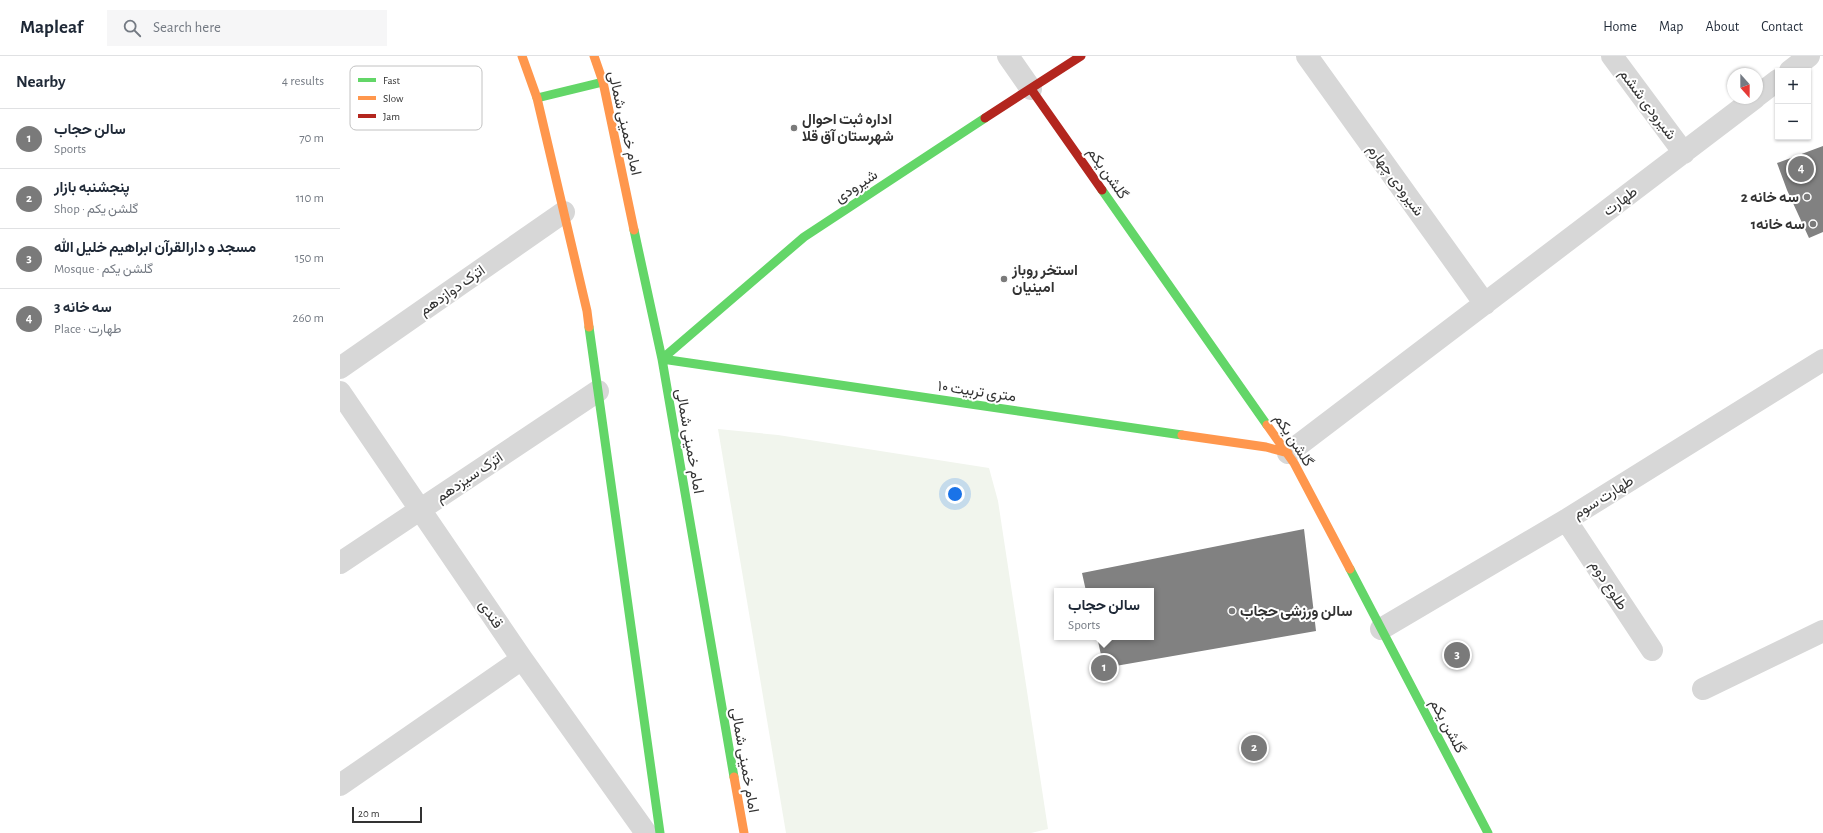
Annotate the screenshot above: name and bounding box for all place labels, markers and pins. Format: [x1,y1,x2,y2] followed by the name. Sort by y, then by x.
[802,112,894,145] place label: اداره ثبت احوال شهرستان آق قلا
[789,123,799,133] marker: اداره ثبت احوال شهرستان آق قلا
[1788,154,1814,184] pin: 4
[1741,190,1799,205] place label: سه خانه 2
[1802,192,1812,202] marker: سه خانه 2
[1751,217,1805,232] place label: سه خانه1
[1808,219,1818,229] marker: سه خانه1
[1011,263,1078,296] place label: استخر روباز امینیان
[999,274,1009,284] marker: استخر روباز امینیان
[1240,604,1352,620] place label: سالن ورزشی حجاب
[1227,606,1237,616] marker: سالن ورزشی حجاب
[1444,640,1470,670] pin: 3
[1091,653,1117,683] pin: 1
[1241,733,1267,763] pin: 2

